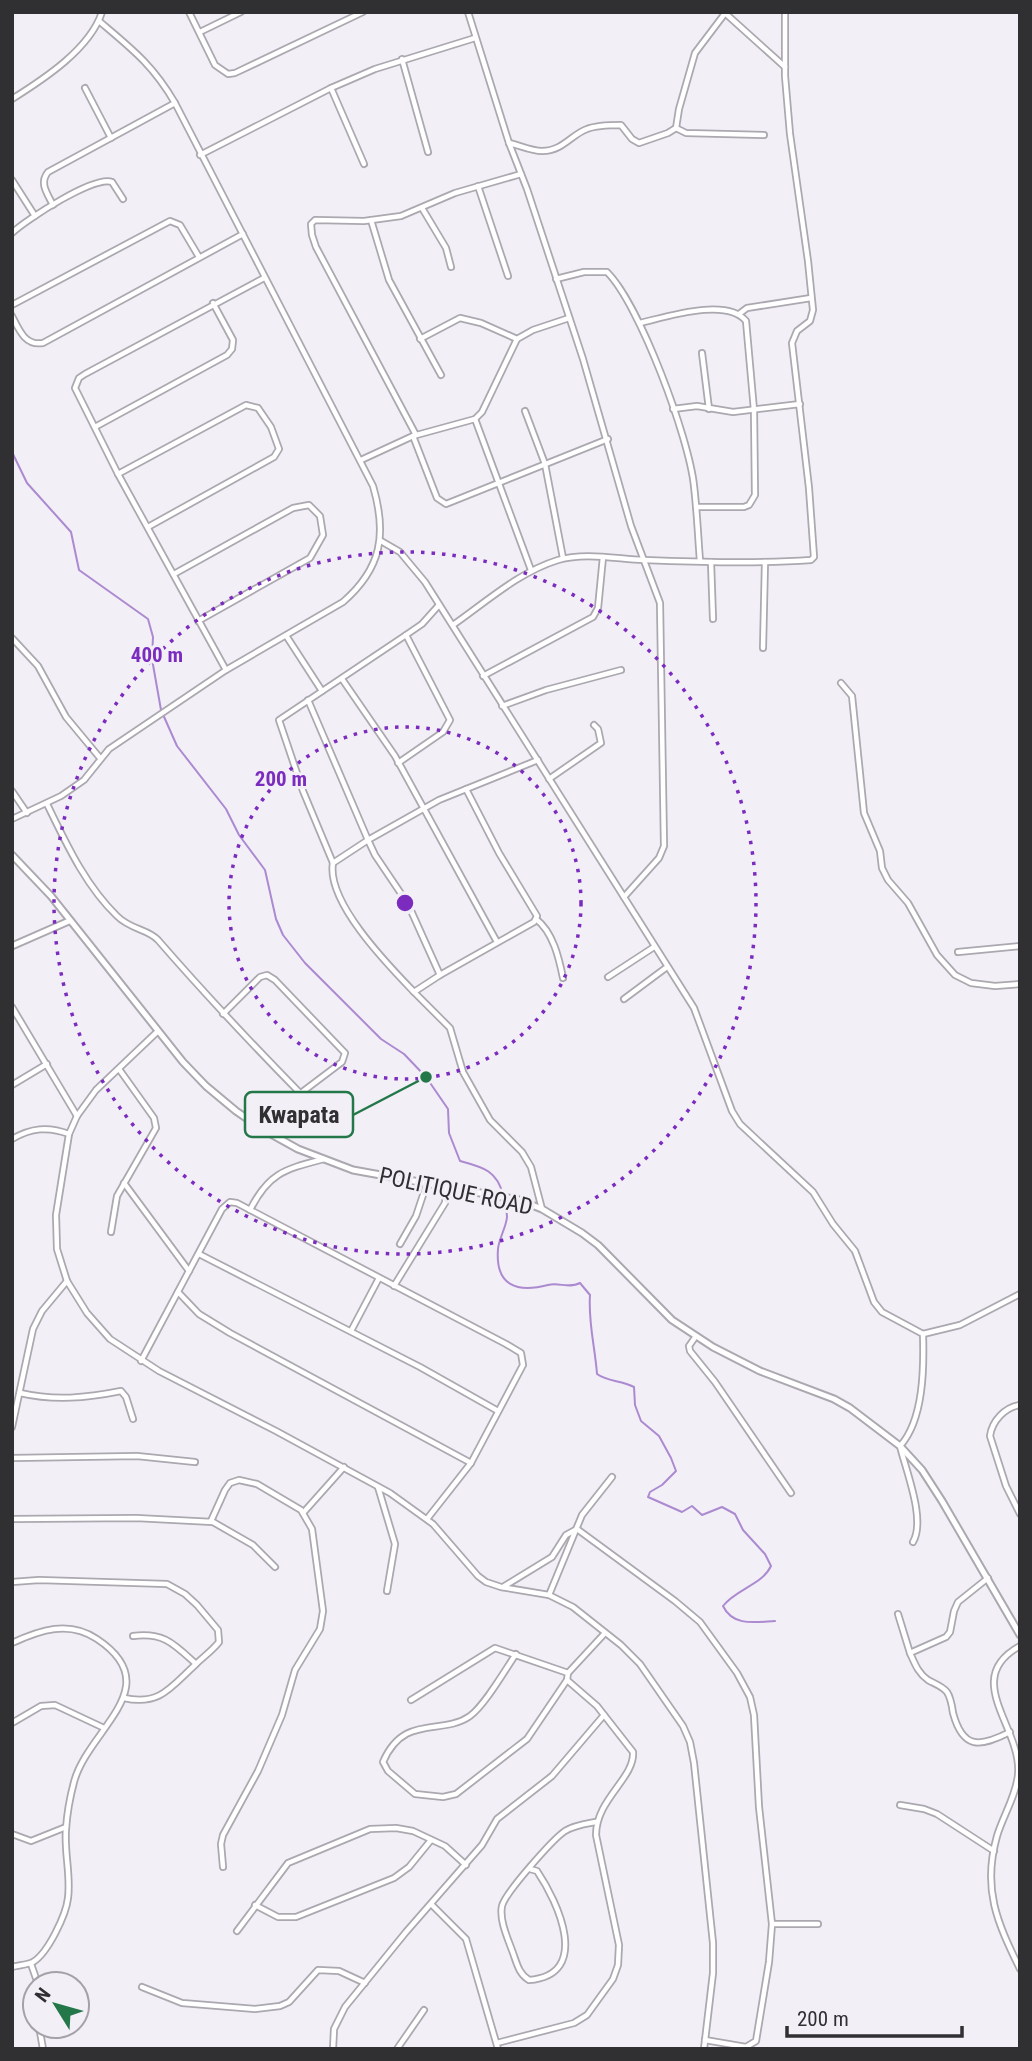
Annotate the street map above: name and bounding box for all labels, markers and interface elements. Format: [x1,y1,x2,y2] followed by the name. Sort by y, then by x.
[131,643,183,667] text: 400 m
[255,767,307,791] text: 200 m
[393,891,417,915] centre of rings
[245,1092,353,1137] callout: Kwapata
[259,1101,339,1129] text: Kwapata
[377,1162,535,1221] street label: POLITIQUE ROAD
[21,1970,91,2040] north arrow
[30,1984,56,2007] text: N
[787,1994,962,2038] scale bar
[797,2007,849,2031] text: 200 m

